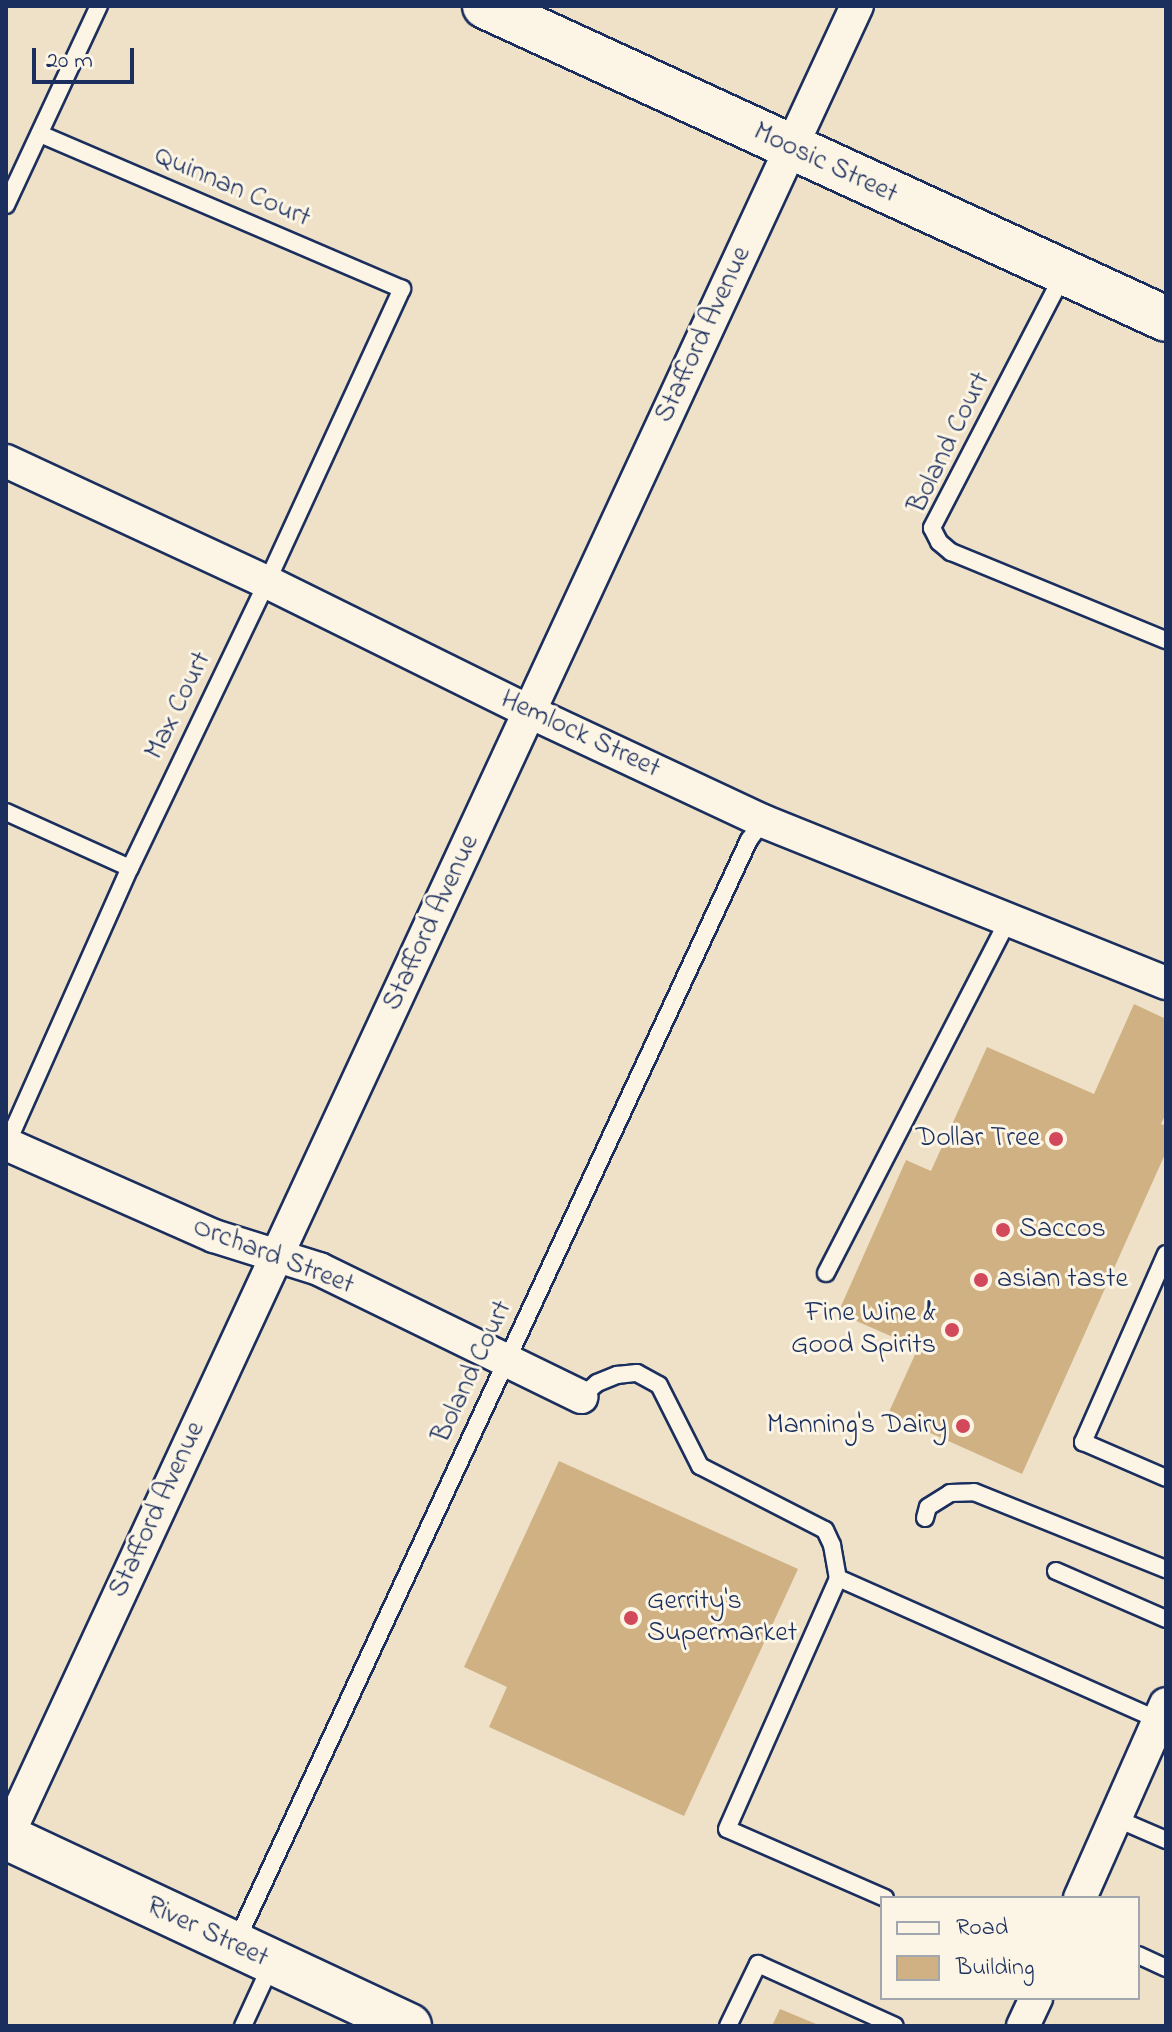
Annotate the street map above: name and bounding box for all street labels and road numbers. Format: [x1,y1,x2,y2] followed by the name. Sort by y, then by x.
[747,116,903,212] street label: Moosic Street
[149,140,315,236] street label: Quinnan Court
[648,242,760,428] street label: Stafford Avenue
[901,367,999,519] street label: Boland Court
[139,647,219,765] street label: Max Court
[495,683,665,787] street label: Hemlock Street
[376,830,488,1016] street label: Stafford Avenue
[188,1211,358,1303] street label: Orchard Street
[425,1296,521,1448] street label: Boland Court
[102,1417,214,1603] street label: Stafford Avenue
[141,1890,273,1976] street label: River Street

